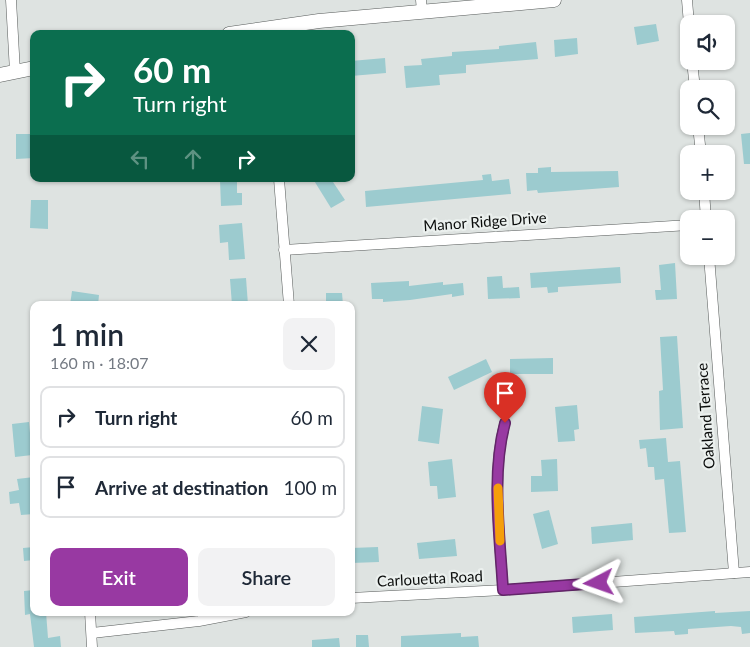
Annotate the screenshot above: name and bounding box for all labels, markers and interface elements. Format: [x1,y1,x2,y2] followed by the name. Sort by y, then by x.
[680,15,735,265] map controls
[680,15,735,70] button: sound
[133,48,211,90] text: 60 m
[50,50,115,115] icon: right
[680,80,735,135] button: search
[133,90,227,117] text: Turn right
[126,145,154,173] icon: left
[179,145,207,173] icon: ahead
[232,145,260,173] icon: right
[680,145,735,200] button: +
[423,208,547,234] street label: Manor Ridge Drive
[680,210,735,265] button: −
[50,316,124,352] text: 1 min
[283,318,335,370] button: close
[50,353,149,372] text: 160 m · 18:07
[692,362,718,470] street label: Oakland Terrace
[484,372,526,423] pin
[491,379,519,407] icon: arrive
[52,403,80,431] icon: right
[95,406,177,429] text: Turn right
[290,406,333,429] text: 60 m
[52,473,80,501] icon: arrive
[95,476,268,499] text: Arrive at destination
[283,476,337,499] text: 100 m
[50,548,188,606] button: Exit
[198,548,335,606] button: Share
[572,556,624,608] position arrow
[377,566,483,590] street label: Carlouetta Road

